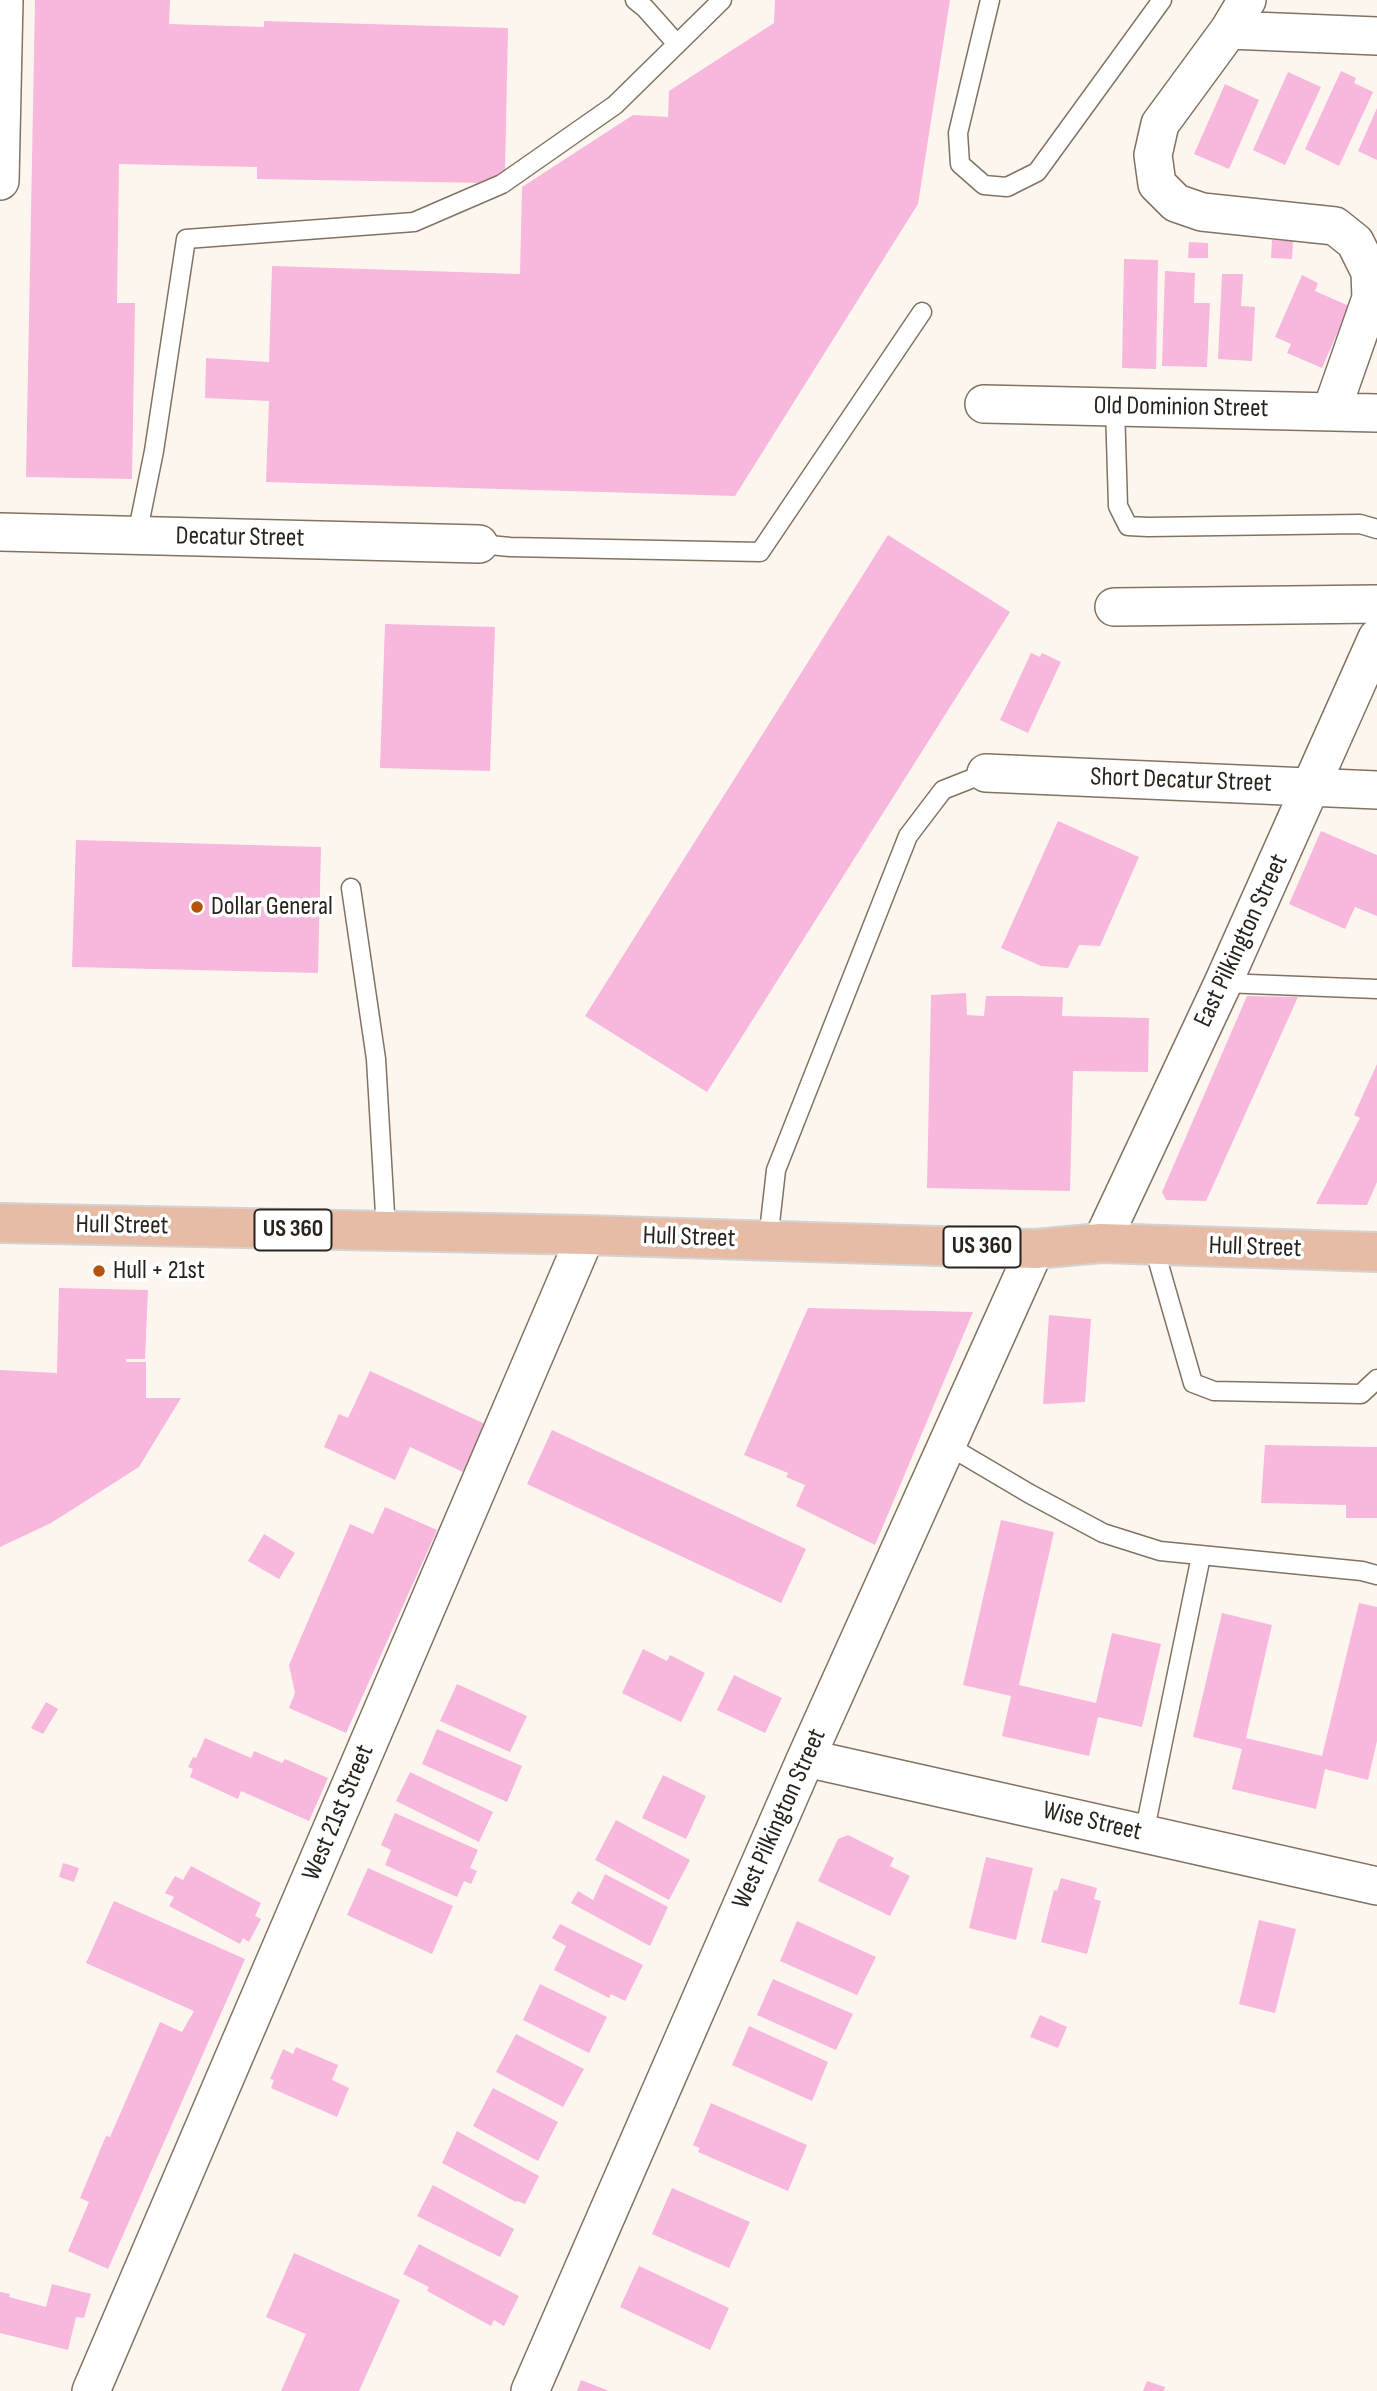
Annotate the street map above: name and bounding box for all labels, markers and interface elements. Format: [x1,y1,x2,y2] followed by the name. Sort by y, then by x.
[1093,391,1269,425] street label: Old Dominion Street
[175,521,305,555] street label: Decatur Street
[1090,762,1272,800] street label: Short Decatur Street
[1188,850,1296,1032] street label: East Pilkington Street
[211,891,333,923] place label: Dollar General
[189,899,205,915] marker: Dollar General
[75,1210,169,1242] street label: Hull Street
[254,1210,332,1250] road number: US 360
[642,1221,736,1255] street label: Hull Street
[944,1226,1020,1268] road number: US 360
[1208,1231,1302,1265] street label: Hull Street
[113,1255,205,1287] place label: Hull + 21st
[91,1263,107,1279] marker: Hull + 21st
[726,1724,834,1914] street label: West Pilkington Street
[296,1740,382,1886] street label: West 21st Street
[1040,1795,1144,1849] street label: Wise Street

